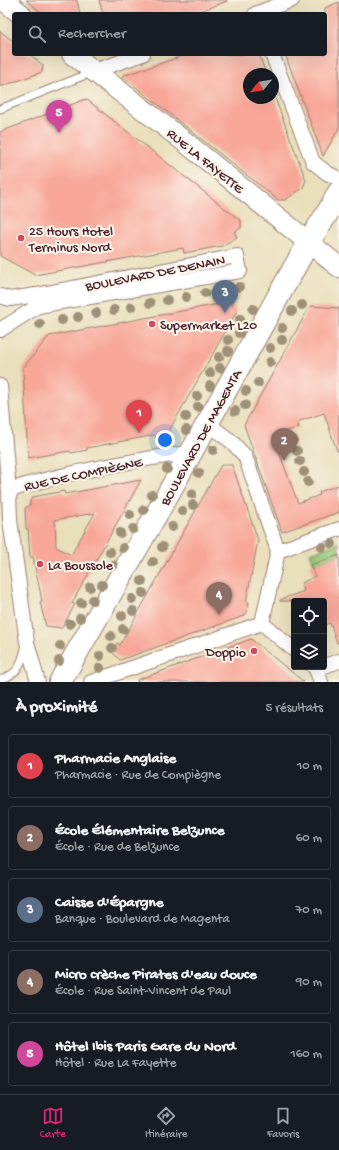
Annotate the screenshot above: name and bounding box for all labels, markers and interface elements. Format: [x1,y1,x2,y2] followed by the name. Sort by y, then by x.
[12,12,327,56] search box
[26,23,48,45] icon: search
[58,25,126,43] text: Rechercher
[243,68,279,104] north arrow
[46,100,72,133] pin: 5
[162,126,247,199] street label: RUE LA FAYETTE
[28,224,113,257] place label: 25 Hours Hotel Terminus Nord
[16,233,26,243] marker: 25 Hours Hotel Terminus Nord
[83,253,227,297] street label: BOULEVARD DE DENAIN
[212,280,238,313] pin: 3
[160,318,257,335] place label: Supermarket L20
[147,319,157,329] marker: Supermarket L20
[157,367,247,510] street label: BOULEVARD DE MAGENTA
[126,400,152,433] pin: 1
[271,428,297,461] pin: 2
[155,430,175,450] your location
[23,454,146,496] street label: RUE DE COMPIÈGNE
[48,558,114,575] place label: La Boussole
[35,559,45,569] marker: La Boussole
[206,582,232,615] pin: 4
[291,598,327,670] map controls
[291,598,327,634] button: locate
[291,634,327,670] button: layers
[205,645,246,662] place label: Doppio
[249,646,259,656] marker: Doppio
[16,698,97,718] text: À proximité
[265,701,323,716] text: 5 résultats
[55,750,176,768] text: Pharmacie Anglaise
[27,759,33,774] text: 1
[297,759,322,774] text: 10 m
[55,768,221,783] text: Pharmacie · Rue de Compiègne
[55,822,224,840] text: École Élémentaire Belzunce
[27,831,33,846] text: 2
[296,831,322,846] text: 60 m
[55,840,180,855] text: École · Rue de Belzunce
[55,894,163,912] text: Caisse d'Épargne
[27,903,33,918] text: 3
[296,903,322,918] text: 70 m
[55,912,230,927] text: Banque · Boulevard de Magenta
[55,966,257,984] text: Micro crèche Pirates d'eau douce
[27,975,33,990] text: 4
[296,975,322,990] text: 90 m
[55,984,231,999] text: École · Rue Saint-Vincent de Paul
[55,1038,236,1056] text: Hôtel Ibis Paris Gare du Nord
[27,1047,33,1062] text: 5
[290,1047,322,1062] text: 160 m
[55,1056,176,1071] text: Hôtel · Rue La Fayette
[40,1105,66,1141] tab: Carte
[145,1105,187,1141] tab: Itinéraire
[267,1105,299,1141] tab: Favoris

